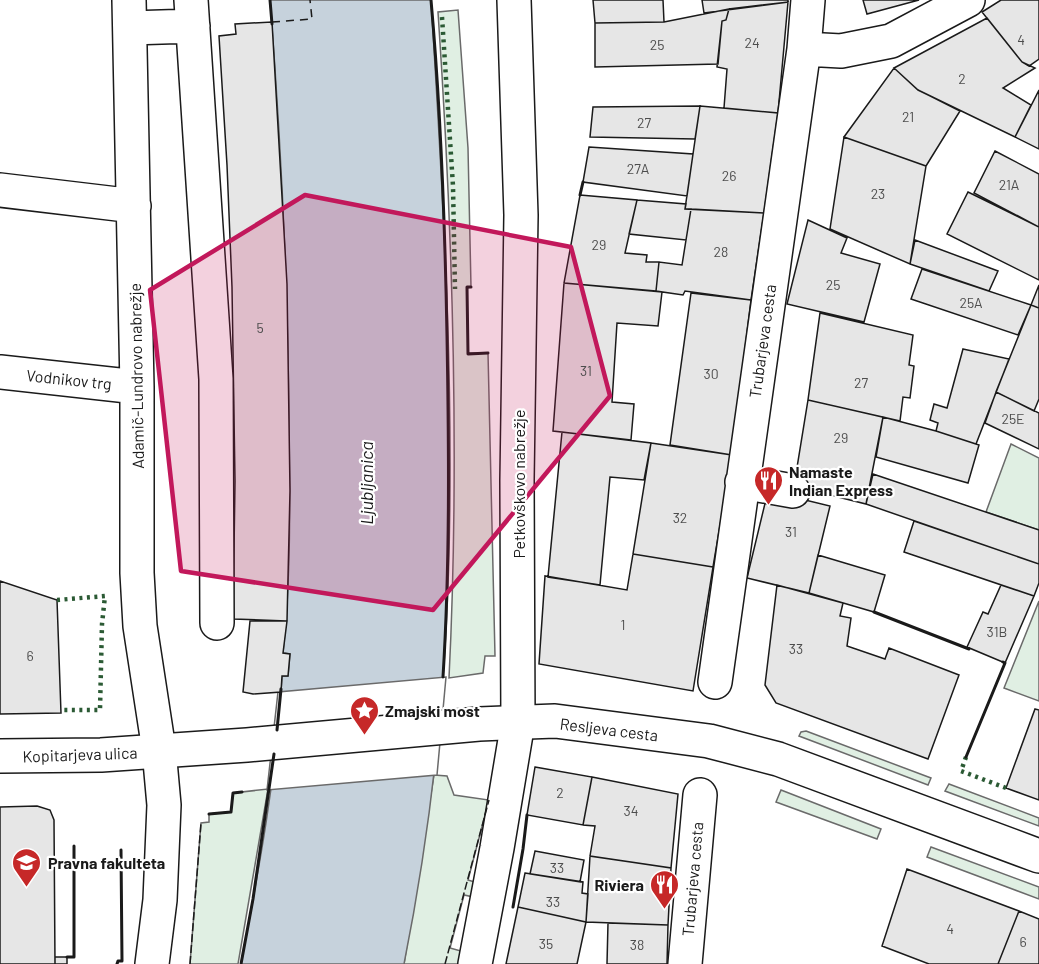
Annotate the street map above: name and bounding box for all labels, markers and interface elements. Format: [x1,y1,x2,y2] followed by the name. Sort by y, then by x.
[1017,31,1025,48] house number: 4
[744,34,760,51] house number: 24
[650,36,664,53] house number: 25
[958,70,966,87] house number: 2
[902,108,914,125] house number: 21
[637,114,651,131] house number: 27
[627,160,650,177] house number: 27A
[722,167,736,184] house number: 26
[999,176,1020,193] house number: 21A
[871,185,885,202] house number: 23
[592,236,606,253] house number: 29
[714,243,728,260] house number: 28
[826,276,840,293] house number: 25
[125,283,147,469] street label: Adamič-Lundrovo nabrežje
[745,283,779,399] street label: Trubarjeva cesta
[959,294,983,311] house number: 25A
[256,319,264,336] house number: 5
[580,362,592,379] house number: 31
[25,365,113,393] street label: Vodnikov trg
[703,365,719,382] house number: 30
[854,374,868,391] house number: 27
[509,409,528,559] street label: Petkovškovo nabrežje
[1001,410,1025,427] house number: 25E
[834,429,848,446] house number: 29
[355,441,377,525] water label: Ljubljanica
[789,462,893,499] place label: Namaste Indian Express
[752,464,784,506] restaurant icon: Namaste Indian Express
[673,509,687,526] house number: 32
[785,523,797,540] house number: 31
[621,616,625,633] house number: 1
[987,623,1007,640] house number: 31B
[789,640,803,657] house number: 33
[26,647,34,664] house number: 6
[348,694,380,736] place icon: Zmajski most
[385,701,480,720] place label: Zmajski most
[559,714,659,744] street label: Resljeva cesta
[22,743,138,765] street label: Kopitarjeva ulica
[556,784,564,801] house number: 2
[624,802,638,819] house number: 34
[678,821,706,937] street label: Trubarjeva cesta
[11,846,43,888] school or university icon: Pravna fakulteta
[48,853,165,872] place label: Pravna fakulteta
[550,859,564,876] house number: 33
[649,868,681,910] restaurant icon: Riviera
[594,875,644,894] place label: Riviera
[546,893,560,910] house number: 33
[946,920,954,937] house number: 4
[1019,933,1027,950] house number: 6
[539,935,553,952] house number: 35
[630,936,644,953] house number: 38

